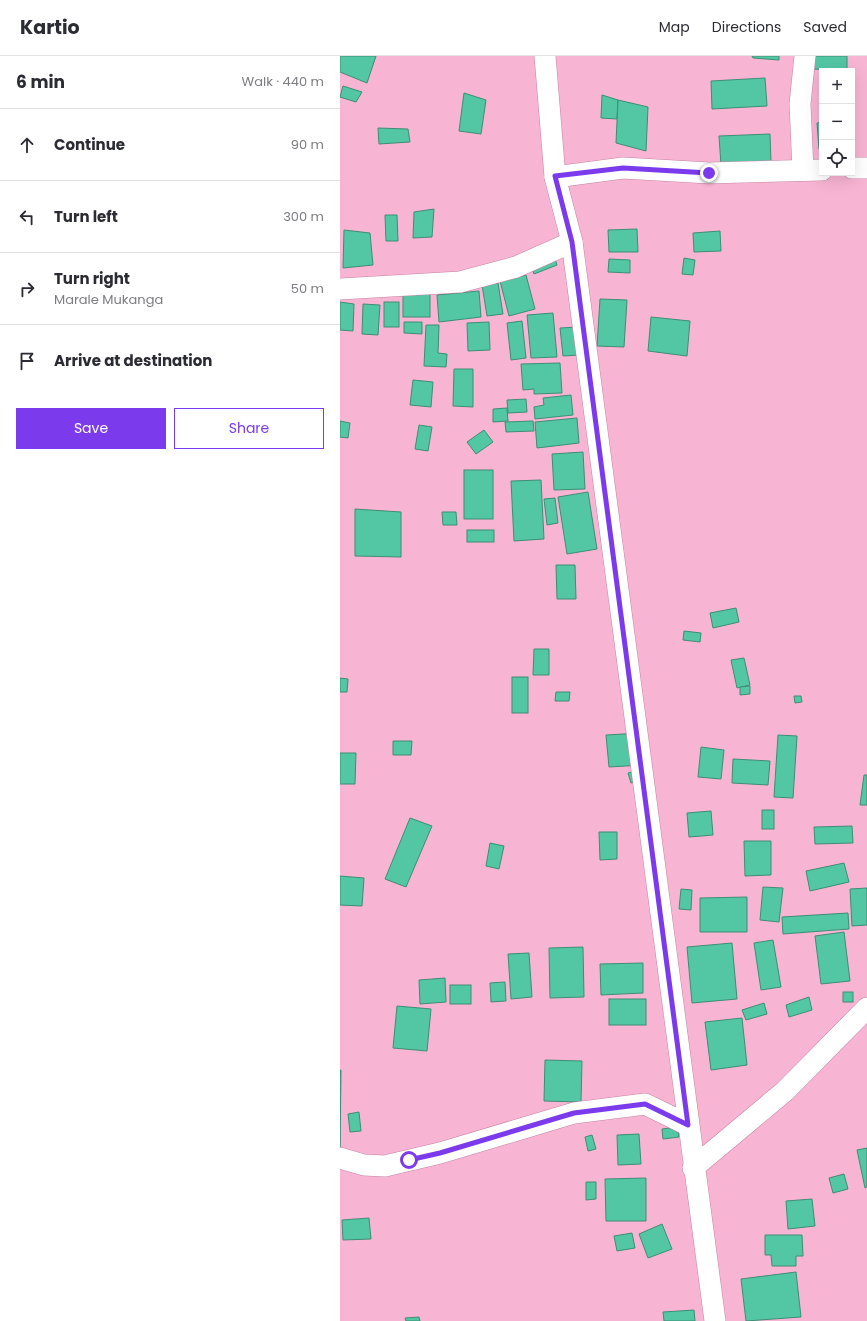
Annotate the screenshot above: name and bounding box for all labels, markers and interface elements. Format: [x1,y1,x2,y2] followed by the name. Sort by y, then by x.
[20,14,80,41] text: Kartio
[659,17,690,37] text: Map
[712,17,781,37] text: Directions
[803,17,847,37] text: Saved
[819,68,855,176] map controls
[819,68,855,104] button: +
[16,70,65,94] text: 6 min
[242,72,324,91] text: Walk · 440 m
[819,104,855,140] button: −
[16,134,38,156] icon: ahead
[54,134,125,155] text: Continue
[291,135,324,154] text: 90 m
[819,140,855,176] button: locate
[700,164,718,182] route end
[16,206,38,228] icon: left
[54,206,118,227] text: Turn left
[283,207,324,226] text: 300 m
[54,268,130,289] text: Turn right
[16,278,38,300] icon: right
[291,279,324,298] text: 50 m
[54,290,163,309] text: Marale Mukanga
[16,350,38,372] icon: arrive
[54,350,212,371] text: Arrive at destination
[16,408,166,449] button: Save
[174,408,324,449] button: Share
[400,1151,418,1169] route start

